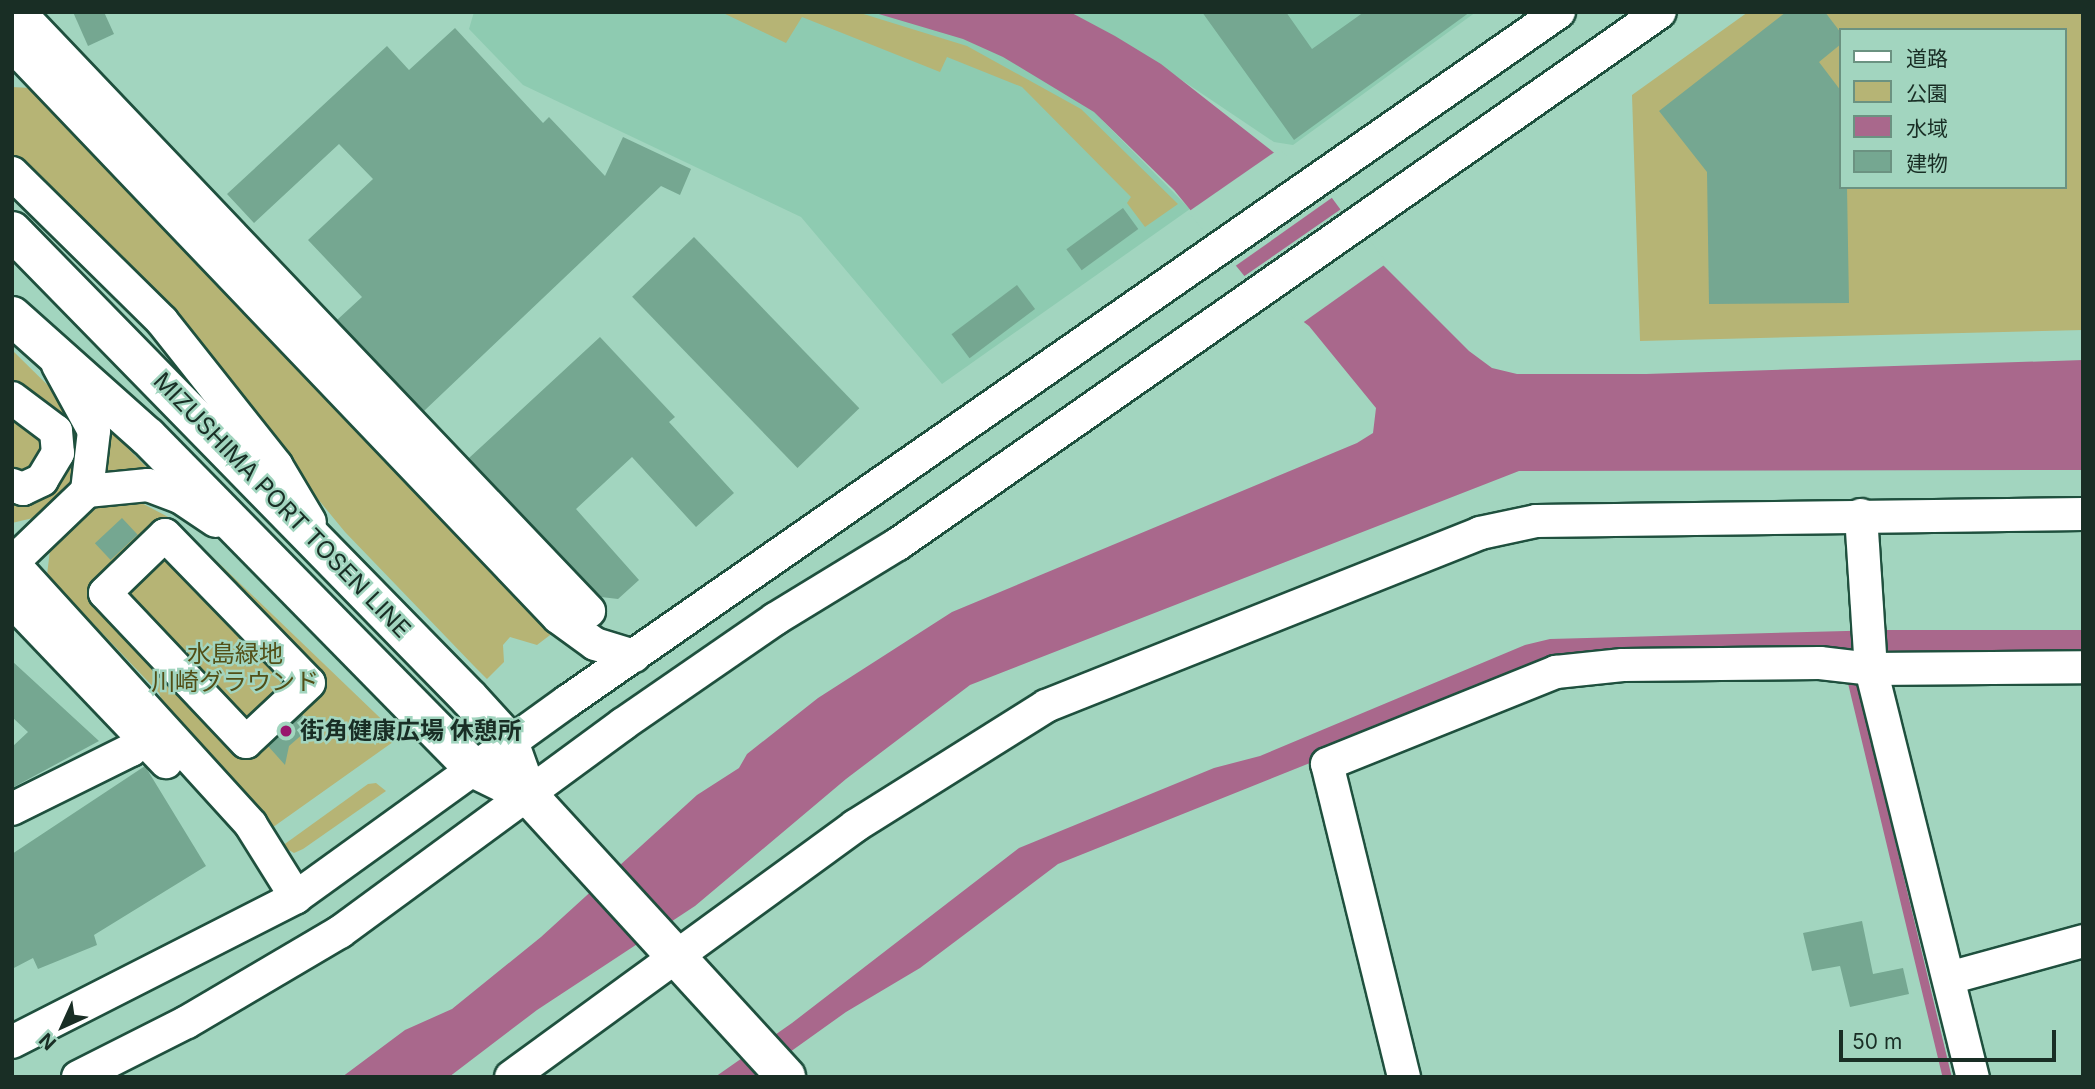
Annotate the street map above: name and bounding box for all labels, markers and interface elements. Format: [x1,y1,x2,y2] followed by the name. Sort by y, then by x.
[1840,28,2067,189] legend
[1906,46,1948,71] text: 道路
[1906,81,1948,106] text: 公園
[1906,116,1948,141] text: 水域
[1906,151,1948,176] text: 建物
[147,366,417,644] street label: MIZUSHIMA PORT TOSEN LINE
[151,640,319,696] park label: 水島緑地 川崎グラウンド
[300,717,522,745] place label: 街角健康広場 休憩所
[278,723,294,739] marker: 街角健康広場 休憩所
[28,991,98,1061] north arrow
[1843,1016,2060,1060] scale bar
[35,1028,61,1054] text: N
[1852,1029,1902,1054] text: 50 m

